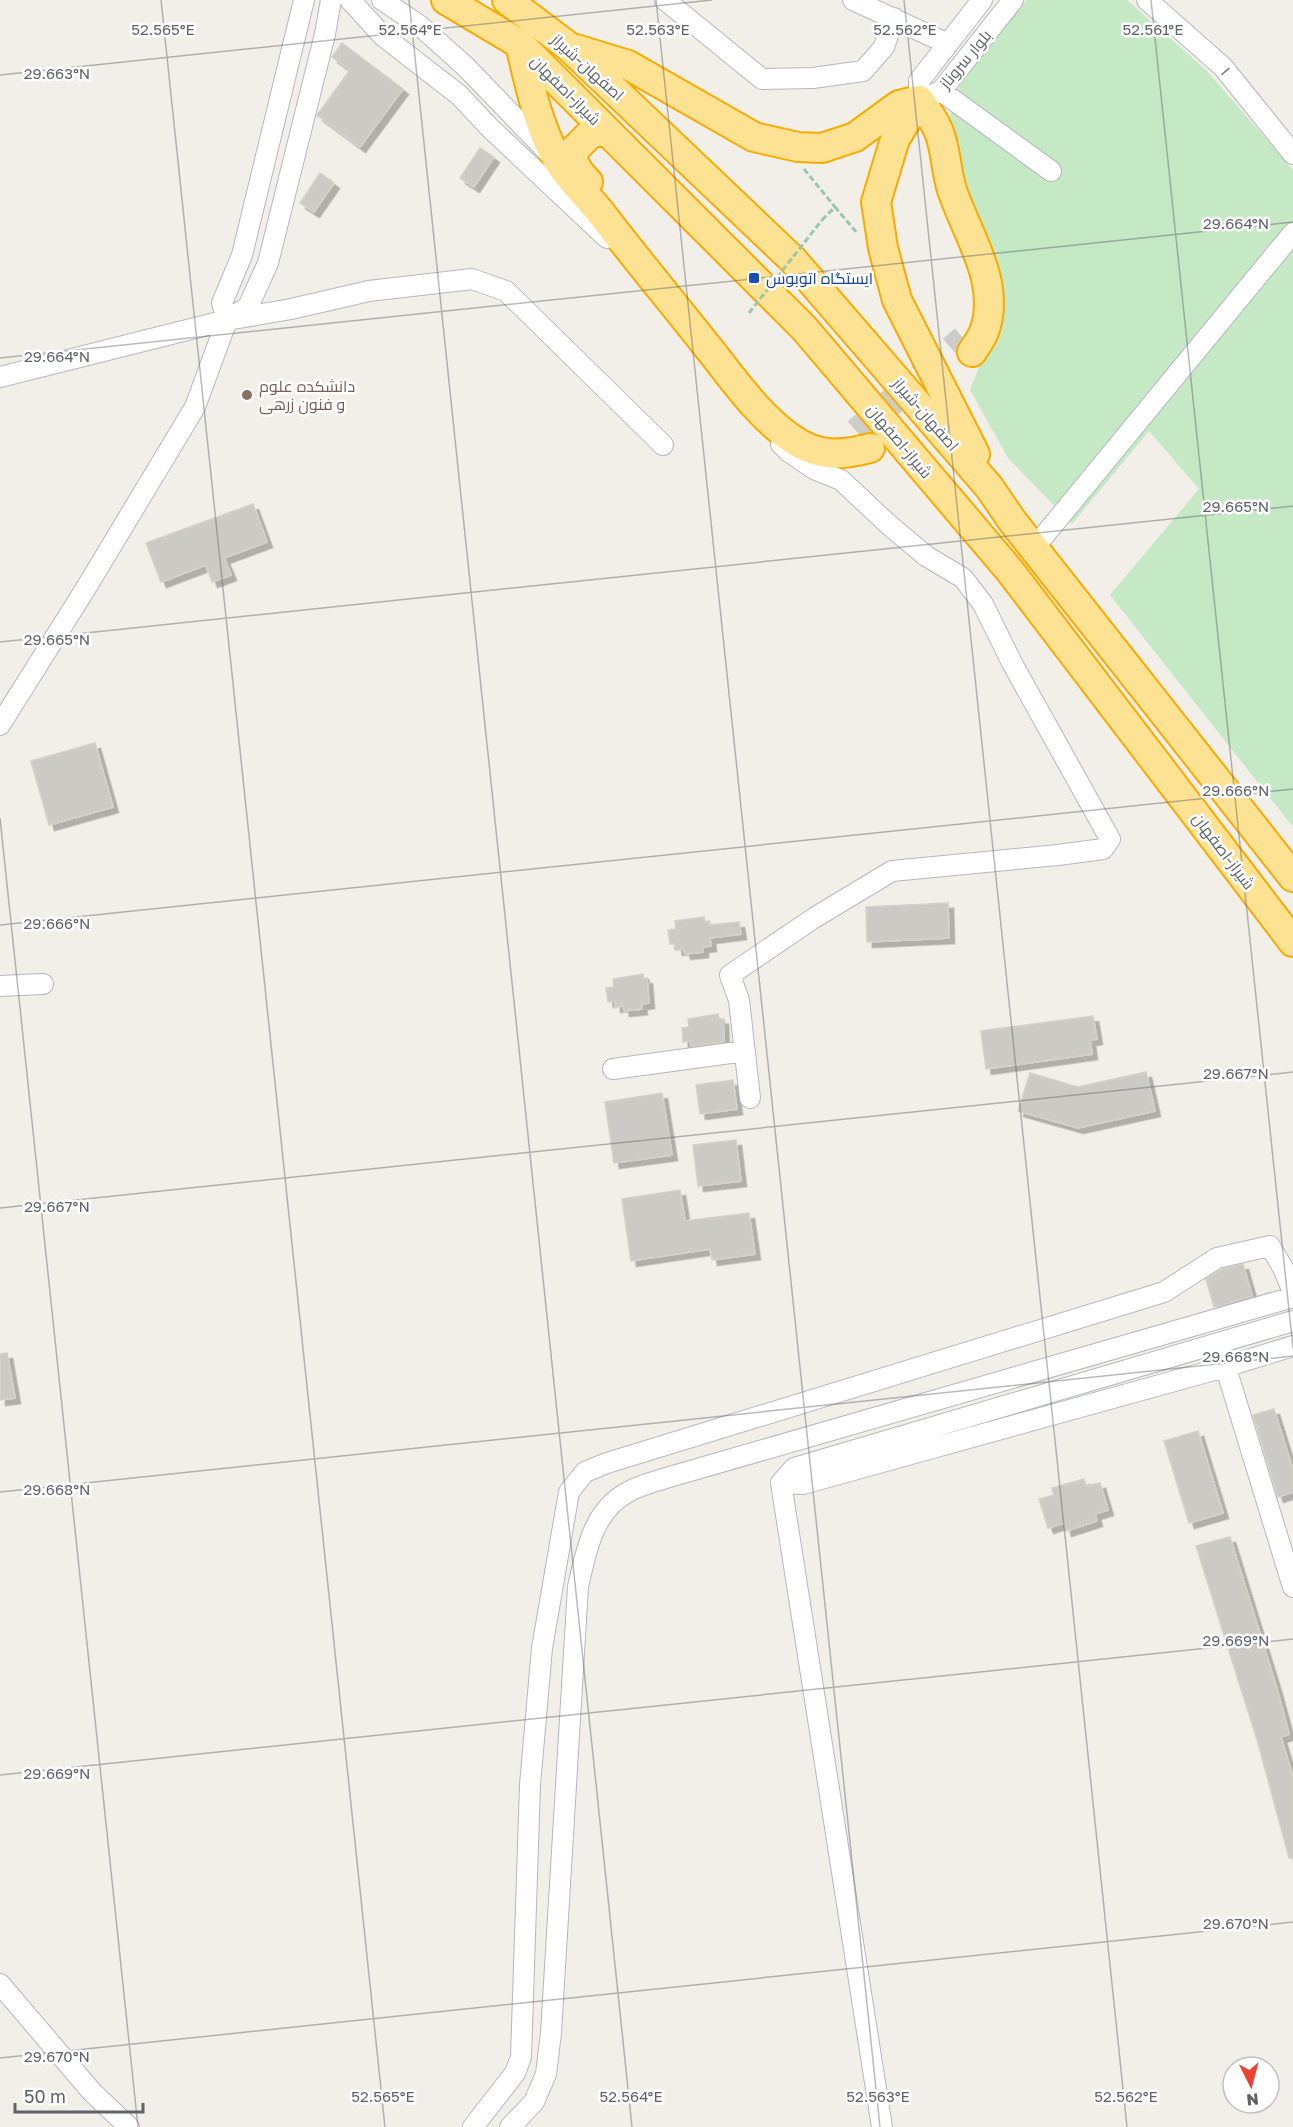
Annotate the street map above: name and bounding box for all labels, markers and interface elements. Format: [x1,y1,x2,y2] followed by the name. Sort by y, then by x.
[131,20,195,38] text: 52.565°E
[378,20,442,38] text: 52.564°E
[626,20,690,38] text: 52.563°E
[873,20,937,38] text: 52.562°E
[1123,20,1183,38] text: 52.561°E
[934,26,995,93] street label: بلوار سروناز
[546,28,628,106] street label: اصفهان-شیراز
[526,51,605,130] street label: شیراز-اصفهان
[1217,63,1235,79] street label: ۱
[24,64,90,82] text: 29.663°N
[1203,214,1269,232] text: 29.664°N
[766,268,873,289] place label: ایستگاه اتوبوس
[747,271,761,285] marker: ایستگاه اتوبوس
[24,347,90,365] text: 29.664°N
[887,372,963,456] street label: اصفهان-شیراز
[259,376,355,415] place label: دانشکده علوم و فنون زرهی
[240,388,254,402] marker: دانشکده علوم و فنون زرهی
[862,400,937,483] street label: شیراز-اصفهان
[1203,497,1269,515] text: 29.665°N
[24,630,90,648] text: 29.665°N
[1203,781,1269,799] text: 29.666°N
[1188,809,1259,894] street label: شیراز-اصفهان
[24,914,90,932] text: 29.666°N
[1203,1064,1269,1082] text: 29.667°N
[24,1197,90,1215] text: 29.667°N
[1203,1347,1269,1365] text: 29.668°N
[24,1480,90,1498] text: 29.668°N
[1203,1631,1269,1649] text: 29.669°N
[24,1764,90,1782] text: 29.669°N
[1203,1914,1269,1932] text: 29.670°N
[24,2047,90,2065] text: 29.670°N
[1221,2055,1281,2115] north arrow
[15,2076,142,2114] scale bar
[24,2085,66,2107] text: 50 m
[351,2087,415,2105] text: 52.565°E
[599,2087,663,2105] text: 52.564°E
[846,2087,910,2105] text: 52.563°E
[1094,2087,1158,2105] text: 52.562°E
[1245,2089,1260,2110] text: N

